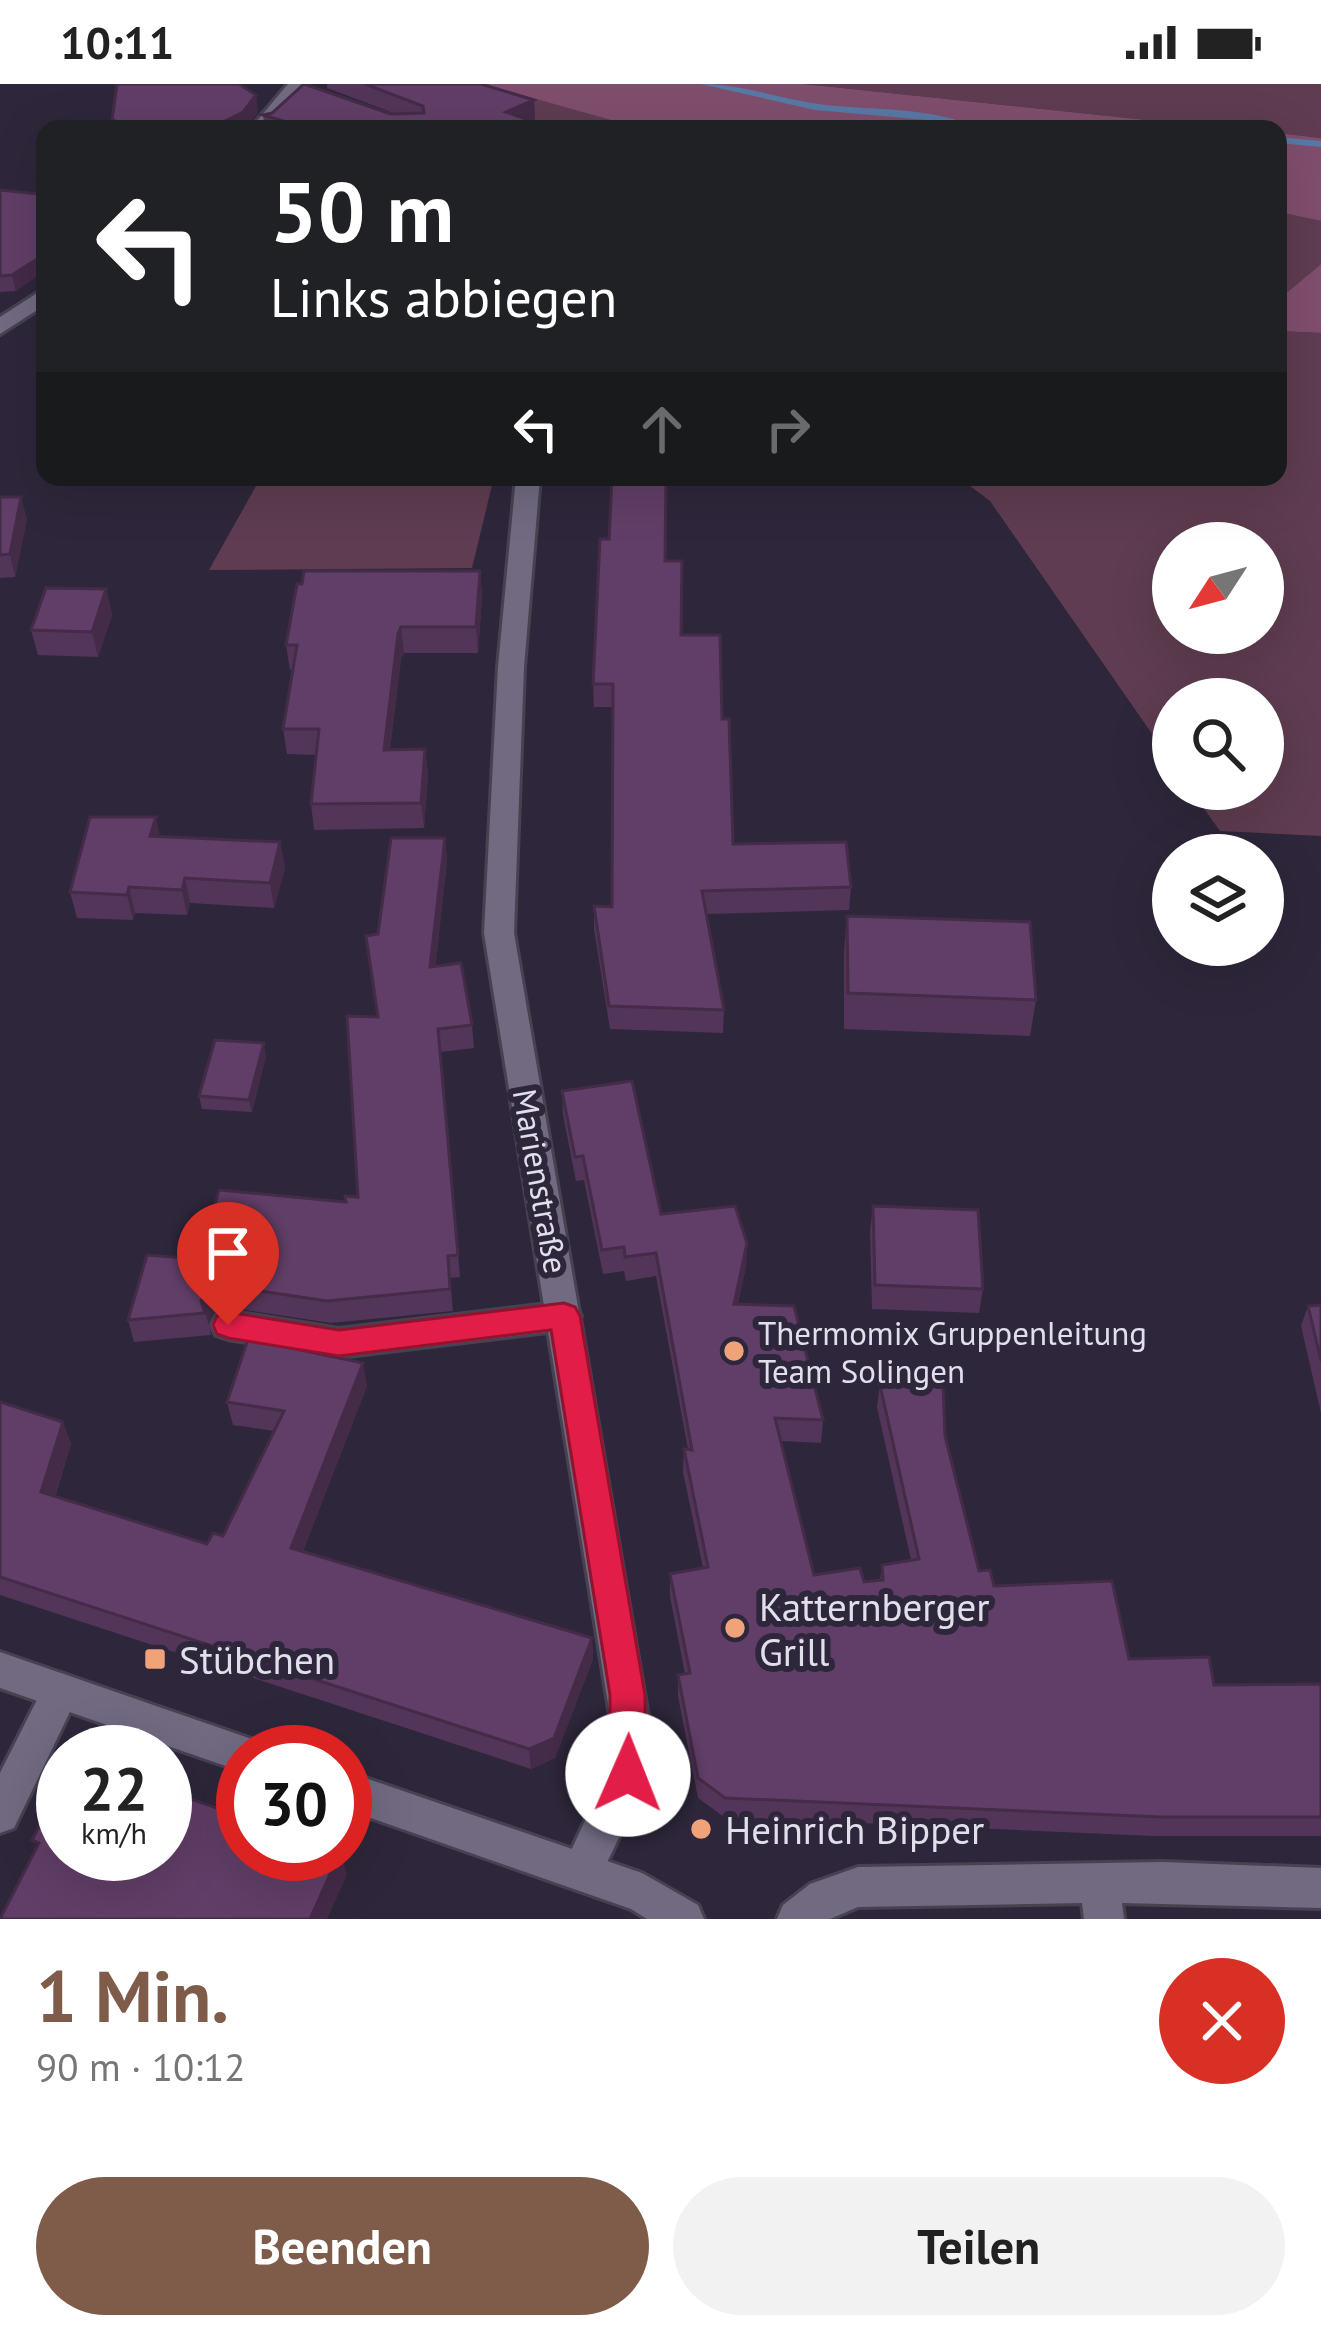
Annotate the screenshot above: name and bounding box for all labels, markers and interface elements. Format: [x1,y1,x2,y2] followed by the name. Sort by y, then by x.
[60,13,174,71] text: 10:11
[270,156,454,265] text: 50 m
[72,168,228,324] icon: left
[270,262,617,332] text: Links abbiegen
[503,396,569,462] icon: left
[629,396,695,462] icon: ahead
[755,396,821,462] icon: right
[1152,522,1284,654] north arrow
[1152,522,1284,966] map controls
[1152,678,1284,810] button: search
[1152,834,1284,966] button: layers
[504,1086,578,1276] street label: Marienstraße
[177,1202,279,1325] pin
[195,1220,261,1286] icon: arrive
[758,1311,1147,1392] place label: Thermomix Gruppenleitung Team Solingen
[721,1338,747,1364] marker: Thermomix Gruppenleitung Team Solingen
[759,1581,990,1677] place label: Katternberger Grill
[722,1615,748,1641] marker: Katternberger Grill
[179,1634,335,1685] place label: Stübchen
[142,1646,168,1672] marker: Stübchen
[565,1711,691,1837] position arrow
[216,1725,372,1881] speed limit sign: 30
[80,1749,148,1827] text: 22
[725,1804,984,1855] place label: Heinrich Bipper
[81,1813,147,1852] text: km/h
[688,1816,714,1842] marker: Heinrich Bipper
[36,1949,229,2042] text: 1 Min.
[1159,1958,1285,2084] button: close
[36,2041,245,2092] text: 90 m · 10:12
[36,2177,649,2315] button: Beenden
[673,2177,1285,2315] button: Teilen

